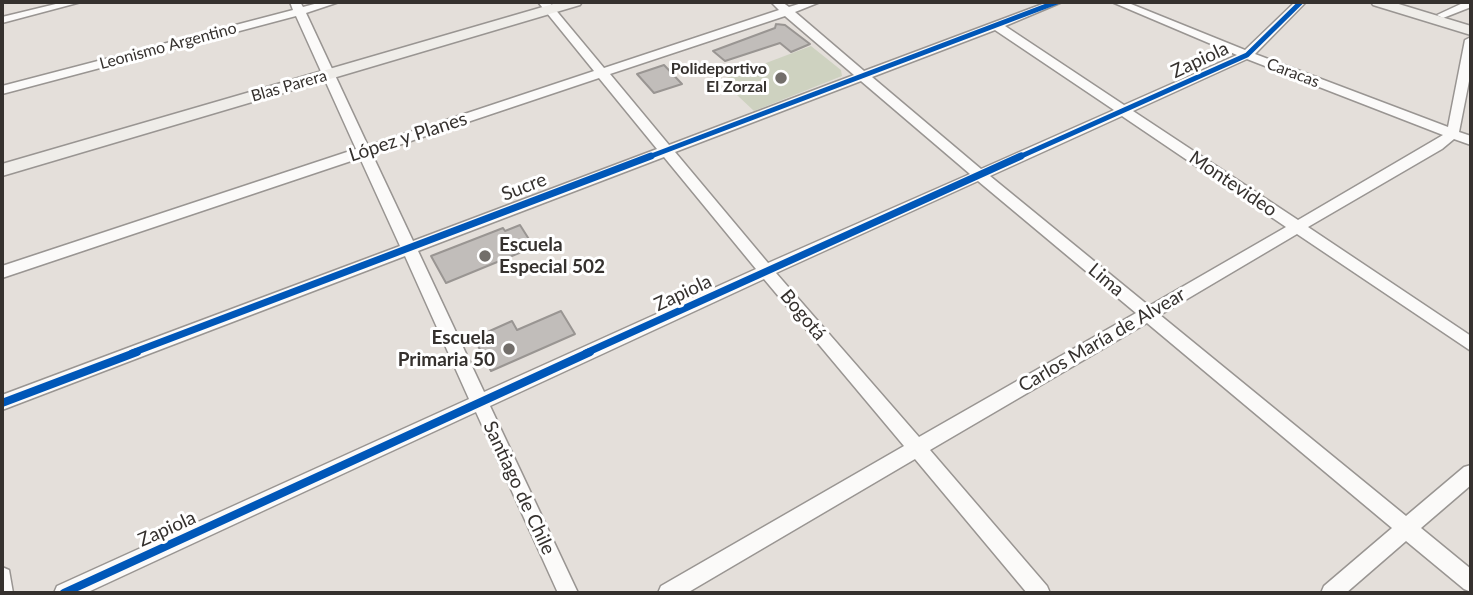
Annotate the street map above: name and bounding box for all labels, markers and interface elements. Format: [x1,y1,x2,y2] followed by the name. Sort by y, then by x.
[97,18,239,74] street label: Leonismo Argentino
[1168,37,1232,83] street label: Zapiola
[1264,54,1322,92] street label: Caracas
[671,59,767,97] place label: Polideportivo El Zorzal
[249,66,329,106] street label: Blas Parera
[773,70,789,86] marker: Polideportivo El Zorzal
[346,107,470,167] street label: López y Planes
[1185,146,1281,222] street label: Montevideo
[498,168,550,206] street label: Sucre
[499,234,605,278] place label: Escuela Especial 502
[477,248,493,264] marker: Escuela Especial 502
[1084,259,1128,301] street label: Lima
[651,270,715,316] street label: Zapiola
[1015,283,1189,397] street label: Carlos María de Alvear
[775,285,831,345] street label: Bogotá
[398,327,495,371] place label: Escuela Primaria 50
[501,341,517,357] marker: Escuela Primaria 50
[478,418,560,558] street label: Santiago de Chile
[135,506,199,552] street label: Zapiola

